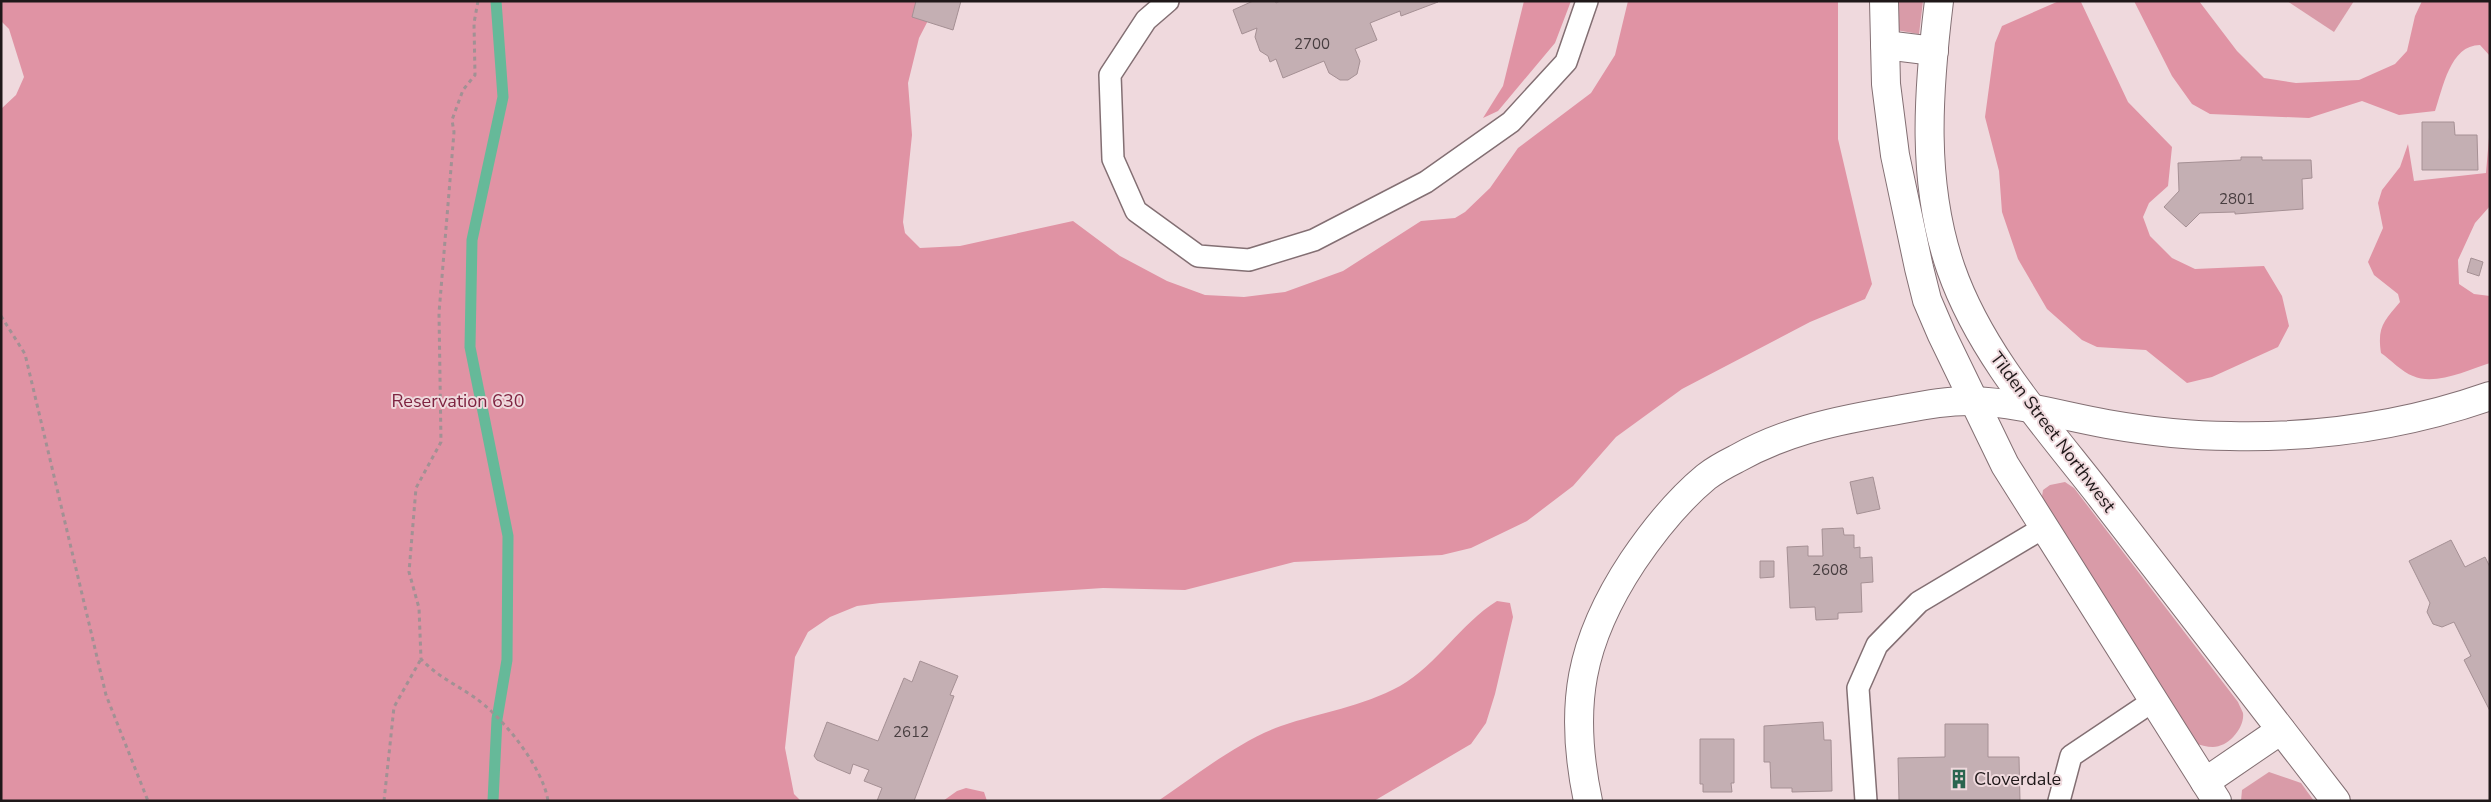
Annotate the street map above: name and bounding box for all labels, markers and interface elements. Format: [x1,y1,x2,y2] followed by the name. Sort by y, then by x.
[1294,34,1330,54] house number: 2700
[2219,189,2255,209] house number: 2801
[1985,347,2122,518] street label: Tilden Street Northwest
[392,389,525,413] park label: Reservation 630
[1812,560,1848,580] house number: 2608
[893,722,929,742] house number: 2612
[1974,767,2061,791] place label: Cloverdale
[1948,768,1970,790] building icon: Cloverdale

